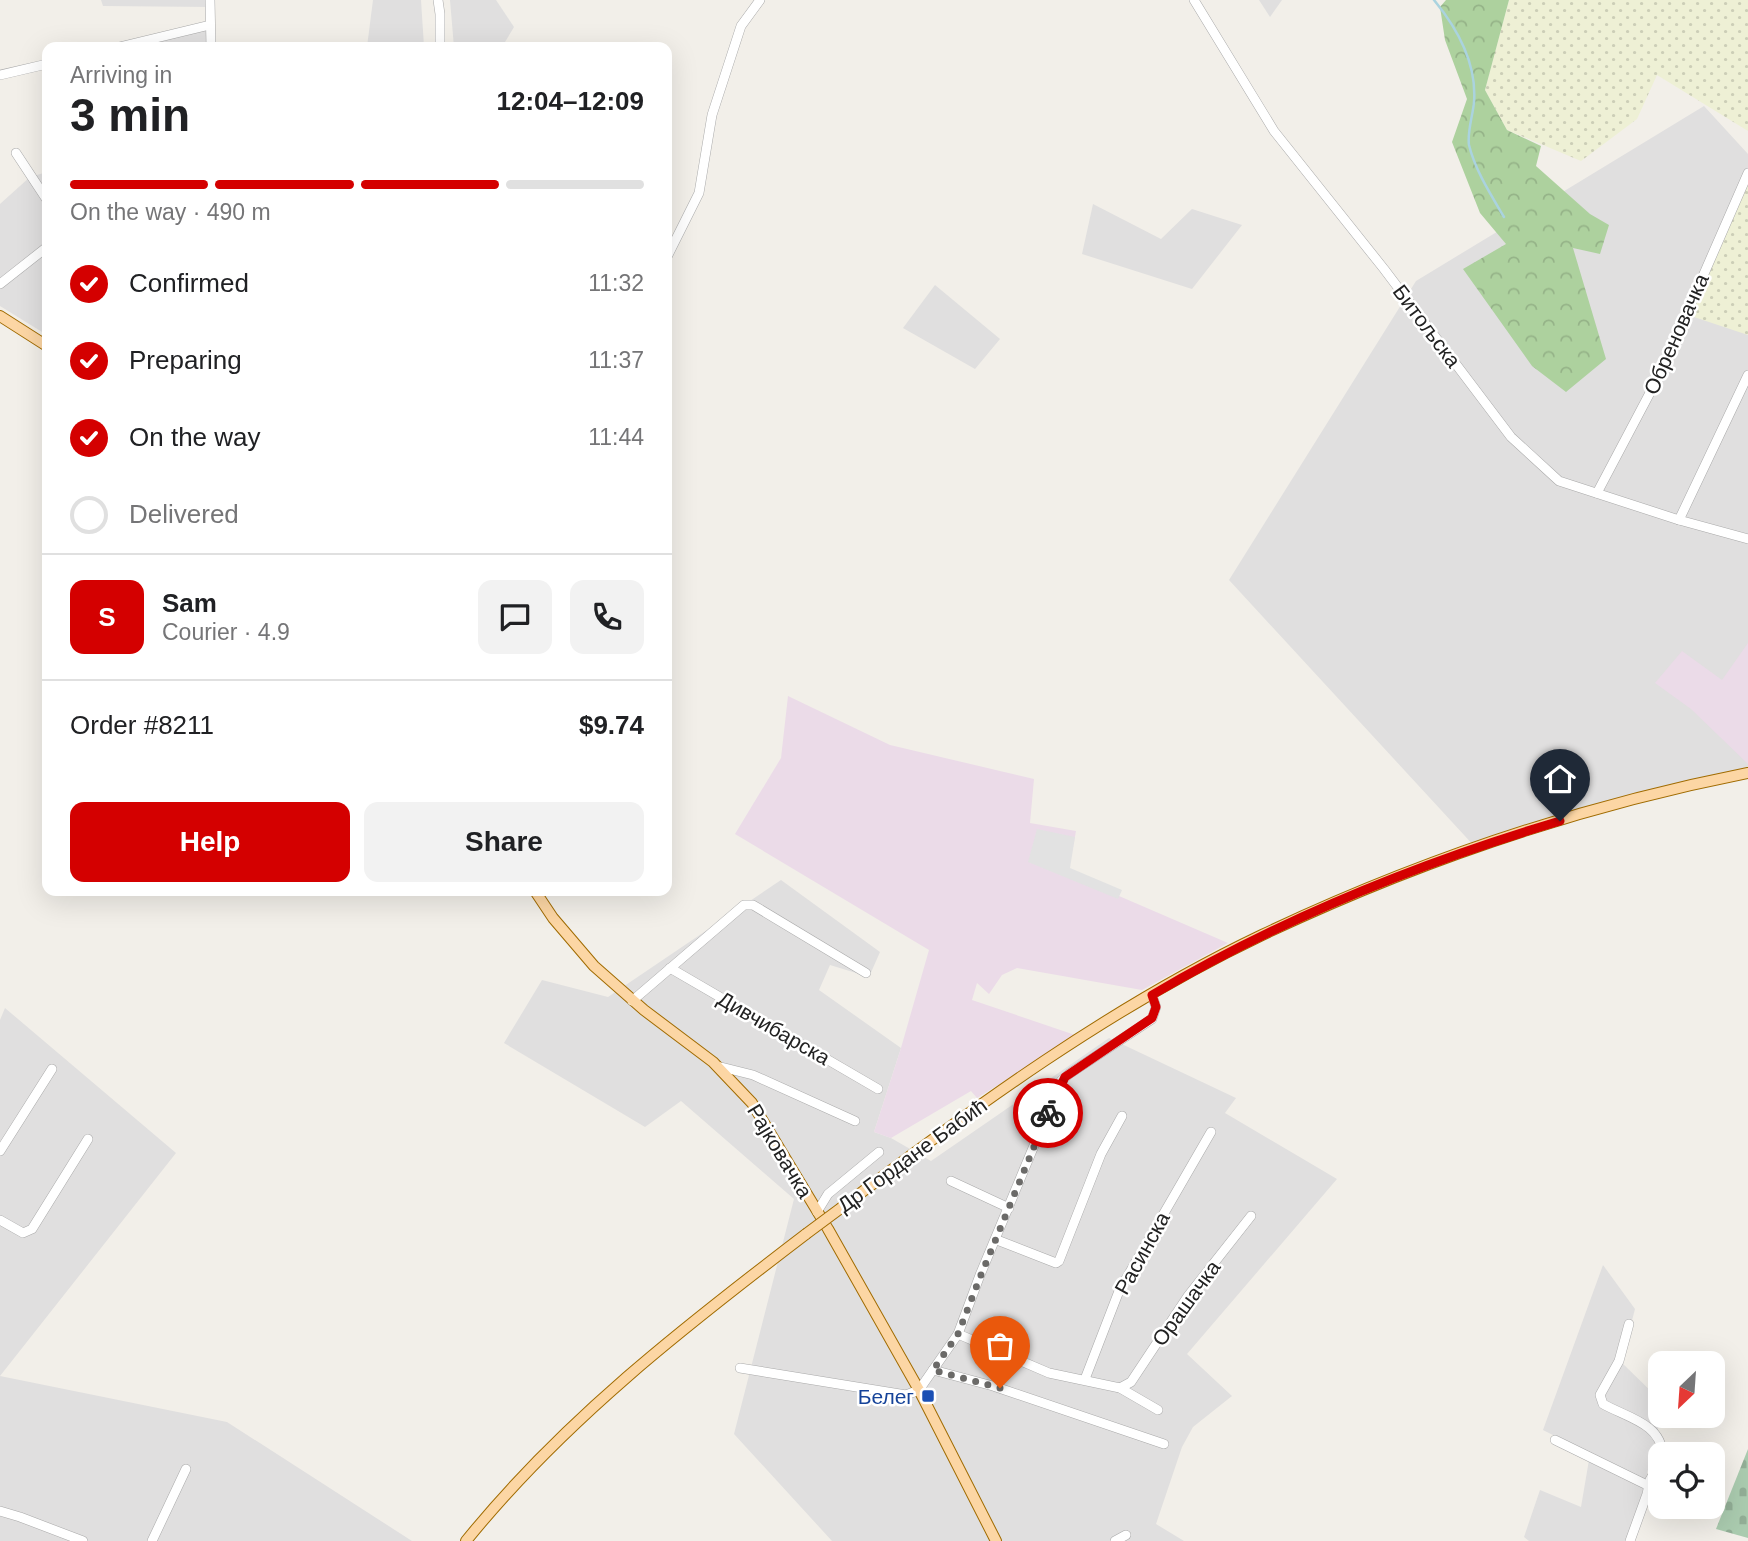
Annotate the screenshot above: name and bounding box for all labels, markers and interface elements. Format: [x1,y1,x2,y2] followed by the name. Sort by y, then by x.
[70,62,172,88] text: Arriving in
[497,86,644,116] text: 12:04–12:09
[70,89,190,141] text: 3 min
[70,199,271,225] text: On the way · 490 m
[70,265,108,303] icon: check
[129,268,249,298] text: Confirmed
[588,270,644,296] text: 11:32
[1639,270,1713,398] street label: Обреновачка
[1388,280,1466,372] street label: Битољска
[70,342,108,380] icon: check
[129,345,242,375] text: Preparing
[588,347,644,373] text: 11:37
[70,419,108,457] icon: check
[129,422,261,452] text: On the way
[588,424,644,450] text: 11:44
[129,499,239,529] text: Delivered
[478,580,552,654] button: chat
[570,580,644,654] button: phone
[162,588,217,618] text: Sam
[98,602,116,632] text: S
[162,619,290,645] text: Courier · 4.9
[70,710,214,740] text: Order #8211
[579,710,644,740] text: $9.74
[1530,749,1590,821] pin
[1541,760,1579,798] icon: home
[70,802,350,882] button: Help
[364,802,644,882] button: Share
[714,987,834,1070] street label: Дивчибарска
[1013,1078,1083,1148] courier
[833,1093,991,1217] street label: Др Гордане Бабић
[1029,1094,1067,1132] icon: bike
[743,1100,817,1202] street label: Рајковачка
[1110,1208,1174,1298] street label: Расинска
[1147,1256,1225,1350] street label: Орашачка
[970,1316,1030,1388] pin
[981,1327,1019,1365] icon: bag
[1648,1351,1726,1428] north arrow
[1648,1351,1725,1519] map controls
[858,1385,914,1408] place label: Белег
[920,1388,936,1404] marker: Белег
[1648,1442,1725,1519] button: locate

